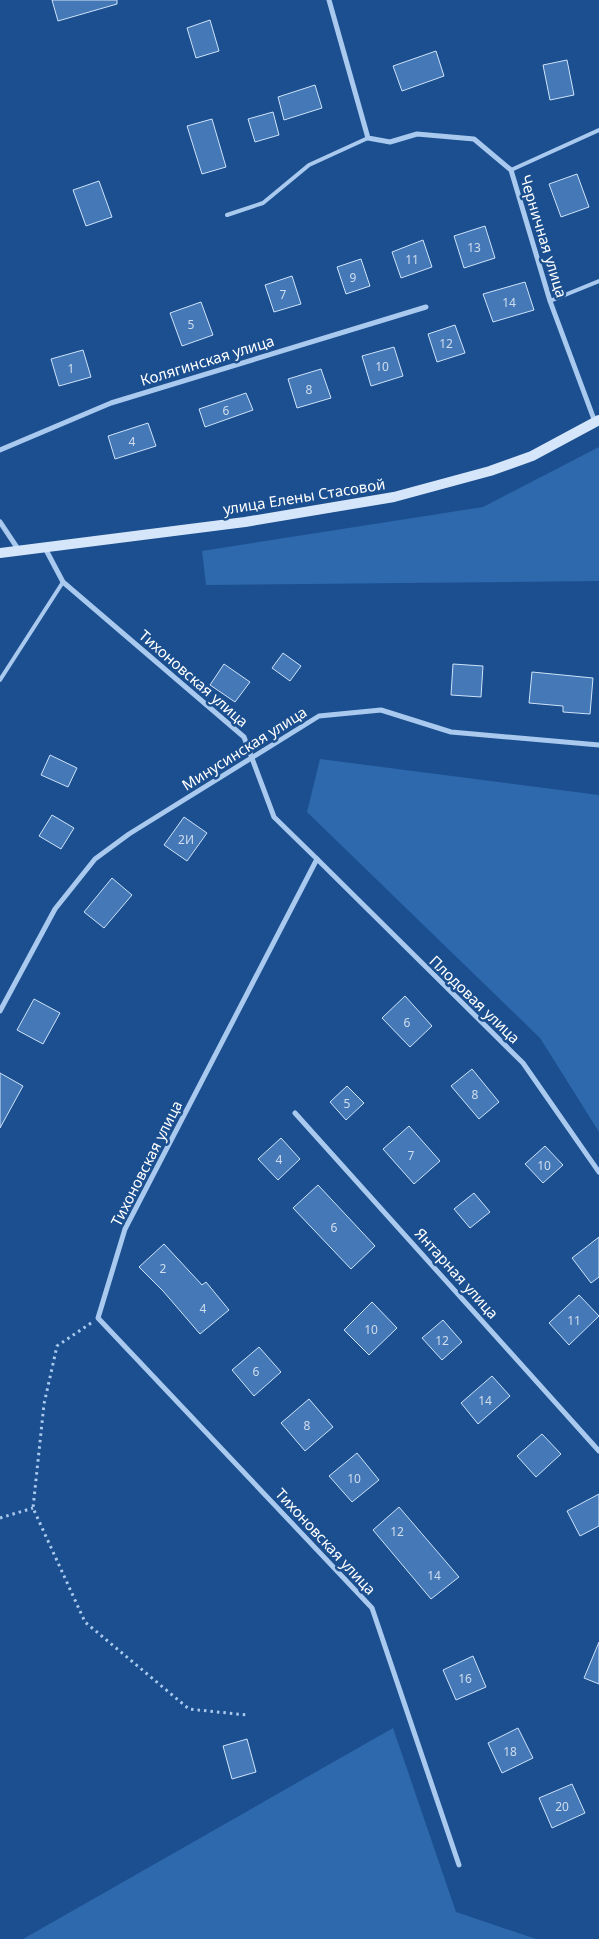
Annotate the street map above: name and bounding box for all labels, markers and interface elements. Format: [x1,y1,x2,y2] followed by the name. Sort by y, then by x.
[516,172,572,300] street label: Черничная улица
[467,239,481,256] house number: 13
[405,251,419,268] house number: 11
[350,269,357,286] house number: 9
[280,286,287,303] house number: 7
[502,294,516,311] house number: 14
[188,316,195,333] house number: 5
[138,330,276,390] street label: Колягинская улица
[439,335,453,352] house number: 12
[375,358,389,375] house number: 10
[68,360,74,377] house number: 1
[306,381,313,398] house number: 8
[223,402,230,419] house number: 6
[129,433,136,450] house number: 4
[221,473,387,519] street label: улица Елены Стасовой
[135,625,253,731] street label: Тихоновская улица
[178,701,310,795] street label: Минусинская улица
[178,831,194,848] house number: 2И
[425,951,525,1047] street label: Плодовая улица
[404,1014,411,1031] house number: 6
[472,1086,479,1103] house number: 8
[344,1095,351,1112] house number: 5
[106,1097,186,1229] street label: Тихоновская улица
[408,1147,415,1164] house number: 7
[276,1151,283,1168] house number: 4
[537,1157,551,1174] house number: 10
[331,1219,338,1236] house number: 6
[411,1223,503,1323] street label: Янтарная улица
[160,1260,167,1277] house number: 2
[200,1300,207,1317] house number: 4
[567,1312,581,1329] house number: 11
[364,1321,378,1338] house number: 10
[435,1332,449,1349] house number: 12
[253,1363,260,1380] house number: 6
[478,1392,492,1409] house number: 14
[304,1417,311,1434] house number: 8
[347,1470,361,1487] house number: 10
[271,1484,381,1598] street label: Тихоновская улица
[390,1523,404,1540] house number: 12
[427,1567,441,1584] house number: 14
[458,1670,472,1687] house number: 16
[503,1743,517,1760] house number: 18
[555,1798,569,1815] house number: 20

